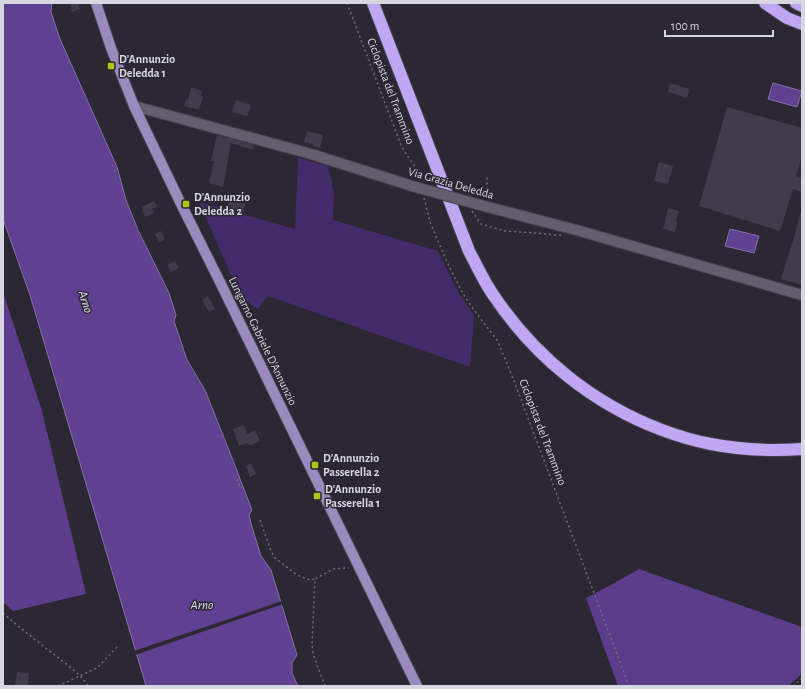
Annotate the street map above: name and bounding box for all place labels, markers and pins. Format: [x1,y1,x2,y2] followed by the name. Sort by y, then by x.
[119,53,175,79] place label: D'Annunzio Deledda 1
[106,61,116,71] marker: D'Annunzio Deledda 1
[194,191,250,217] place label: D'Annunzio Deledda 2
[181,199,191,209] marker: D'Annunzio Deledda 2
[323,452,380,478] place label: D'Annunzio Passerella 2
[310,460,320,470] marker: D'Annunzio Passerella 2
[325,483,381,509] place label: D'Annunzio Passerella 1
[312,491,322,501] marker: D'Annunzio Passerella 1

